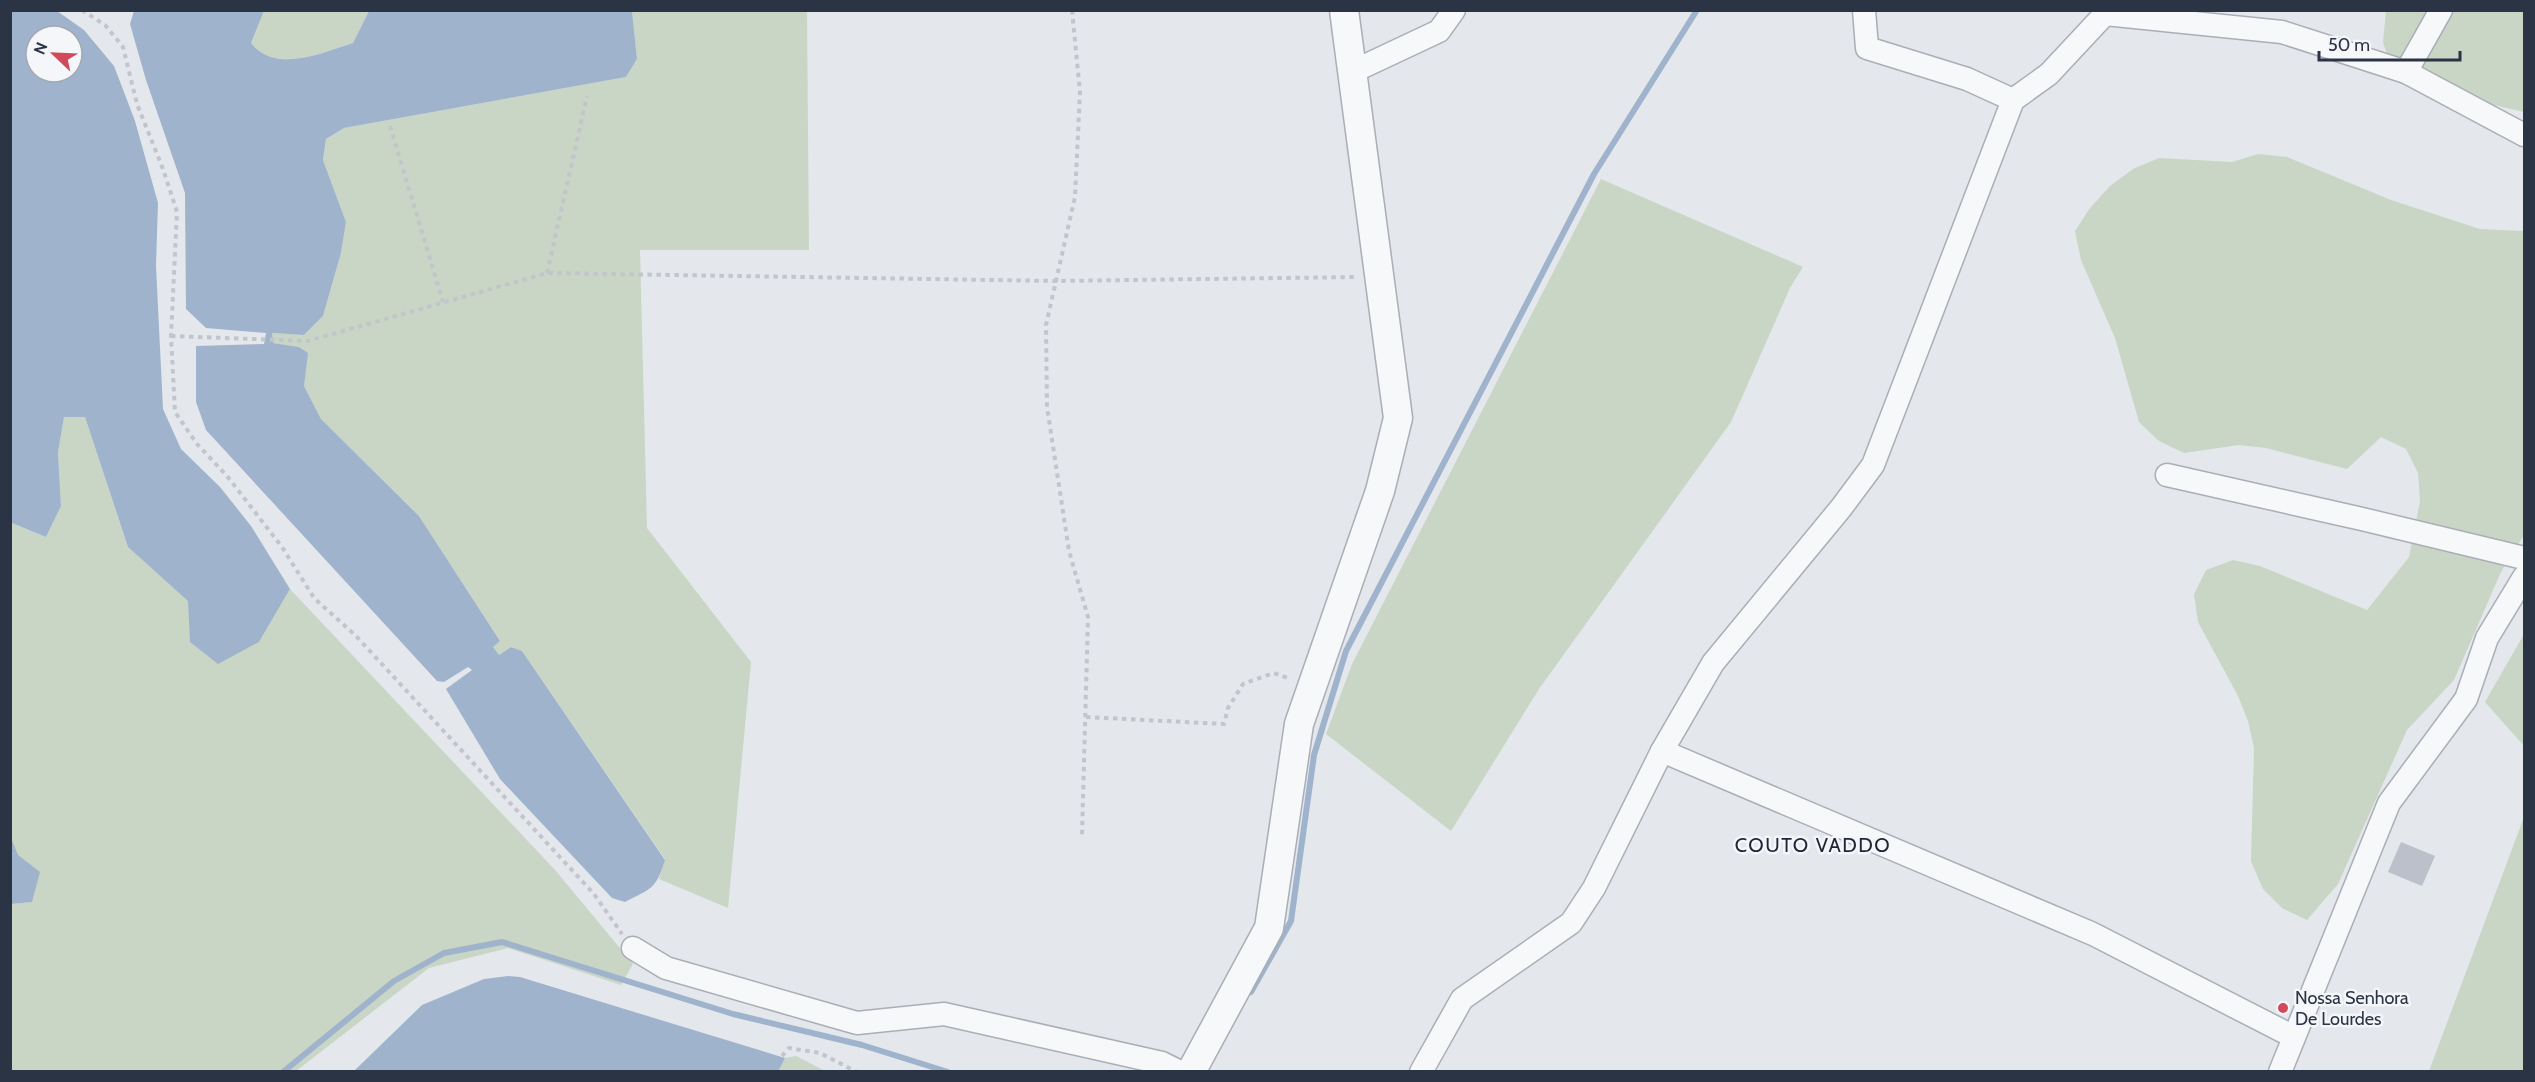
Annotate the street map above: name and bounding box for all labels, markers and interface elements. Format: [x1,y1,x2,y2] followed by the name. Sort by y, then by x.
[24,24,84,84] north arrow
[2319,24,2460,62] scale bar
[2328,34,2370,56] text: 50 m
[30,39,52,57] text: N
[1735,833,1891,857] district label: COUTO VADDO
[2295,987,2409,1030] place label: Nossa Senhora De Lourdes
[2276,1001,2290,1015] marker: Nossa Senhora De Lourdes

